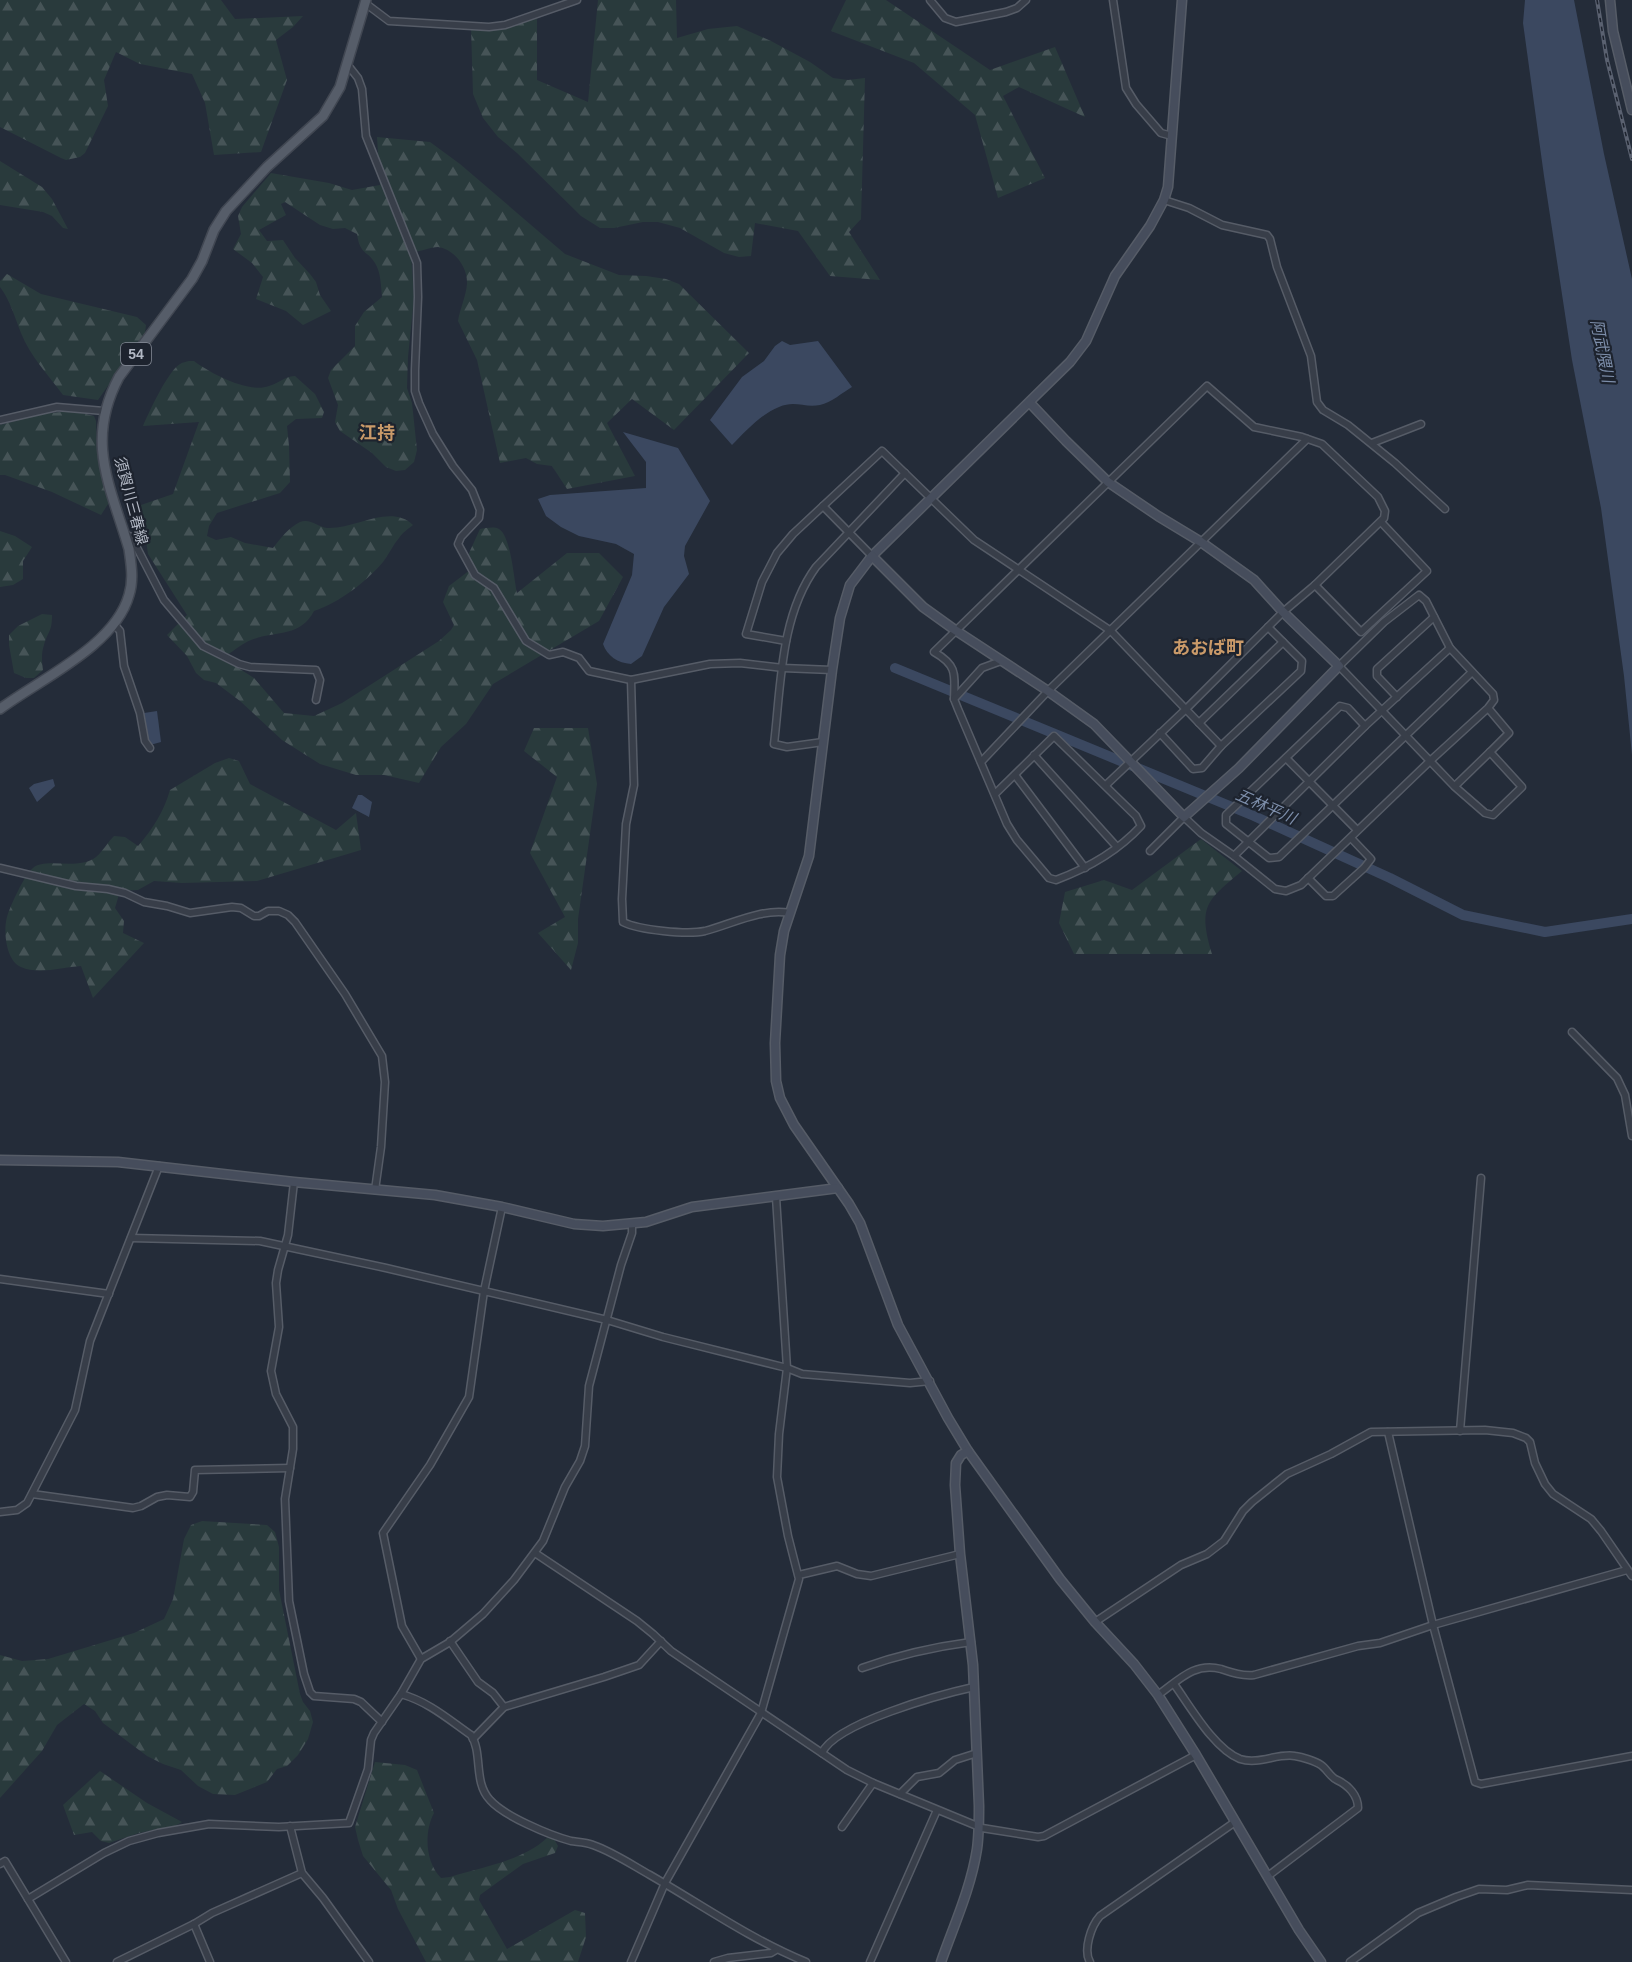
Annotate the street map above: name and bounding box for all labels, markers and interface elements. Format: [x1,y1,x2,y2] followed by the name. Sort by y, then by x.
[1588,318,1617,386] water label: 阿武隈川
[121,343,151,365] road number: 54
[359,423,395,443] district label: 江持
[112,455,151,547] street label: 須賀川三春線
[1172,638,1244,658] district label: あおば町
[1233,786,1300,828] water label: 五林平川

